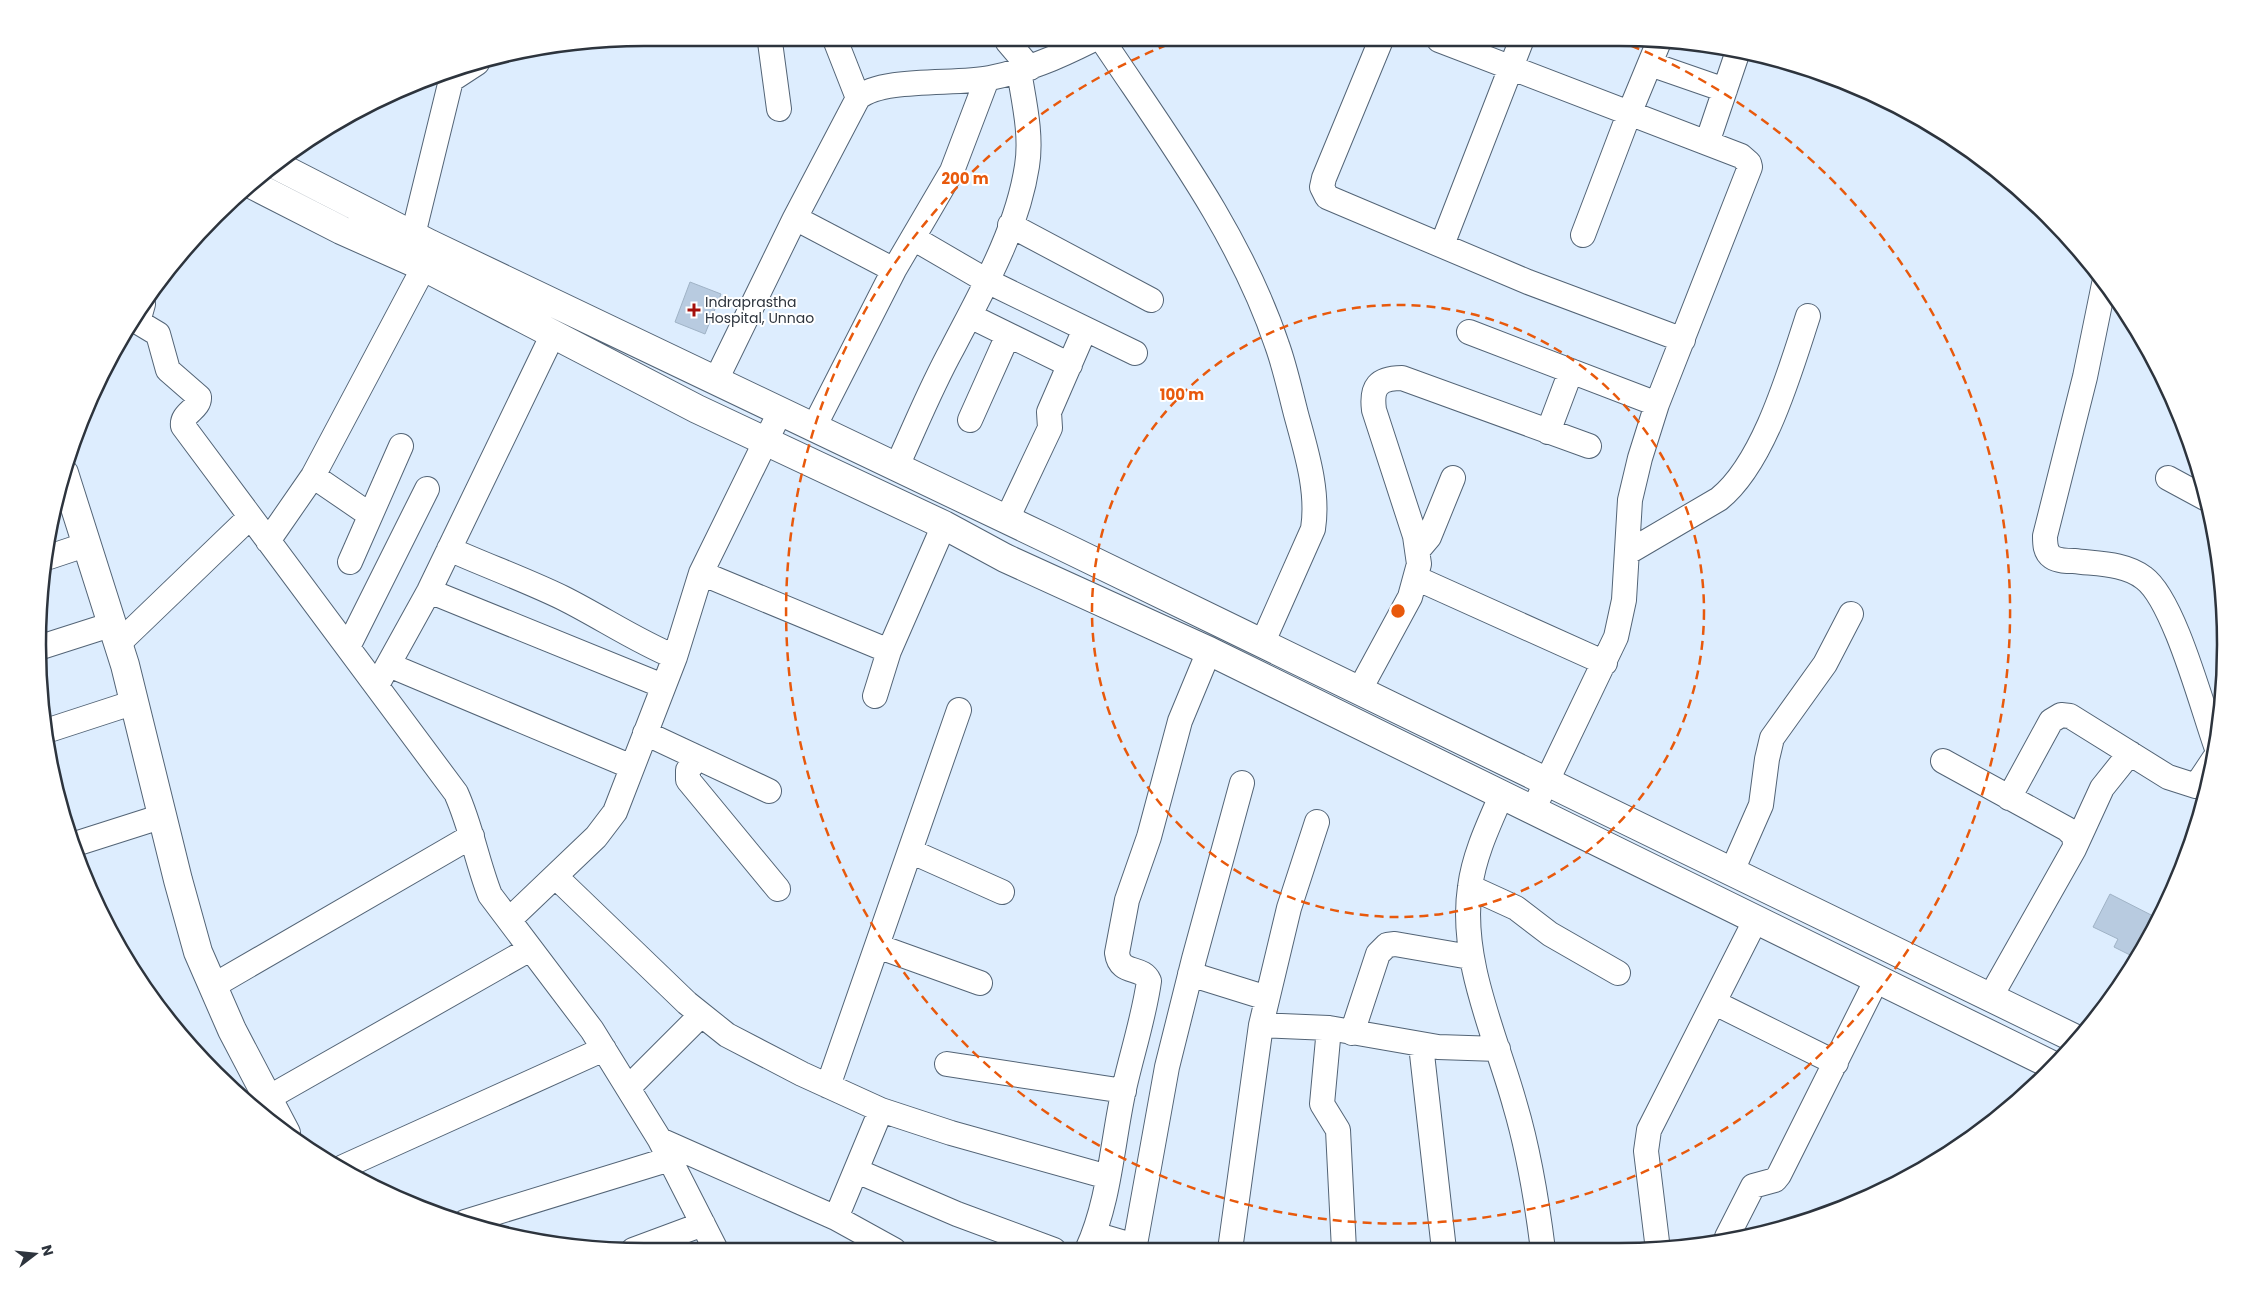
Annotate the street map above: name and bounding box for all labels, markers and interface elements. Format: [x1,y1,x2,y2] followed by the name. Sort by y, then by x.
[941,168,989,189] text: 200 m
[705,292,814,328] place label: Indraprastha Hospital, Unnao
[687,303,701,317] marker: Indraprastha Hospital, Unnao
[1160,384,1204,405] text: 100 m
[1389,602,1407,620] centre of rings
[10,1229,60,1279] north arrow
[36,1243,59,1258] text: N

